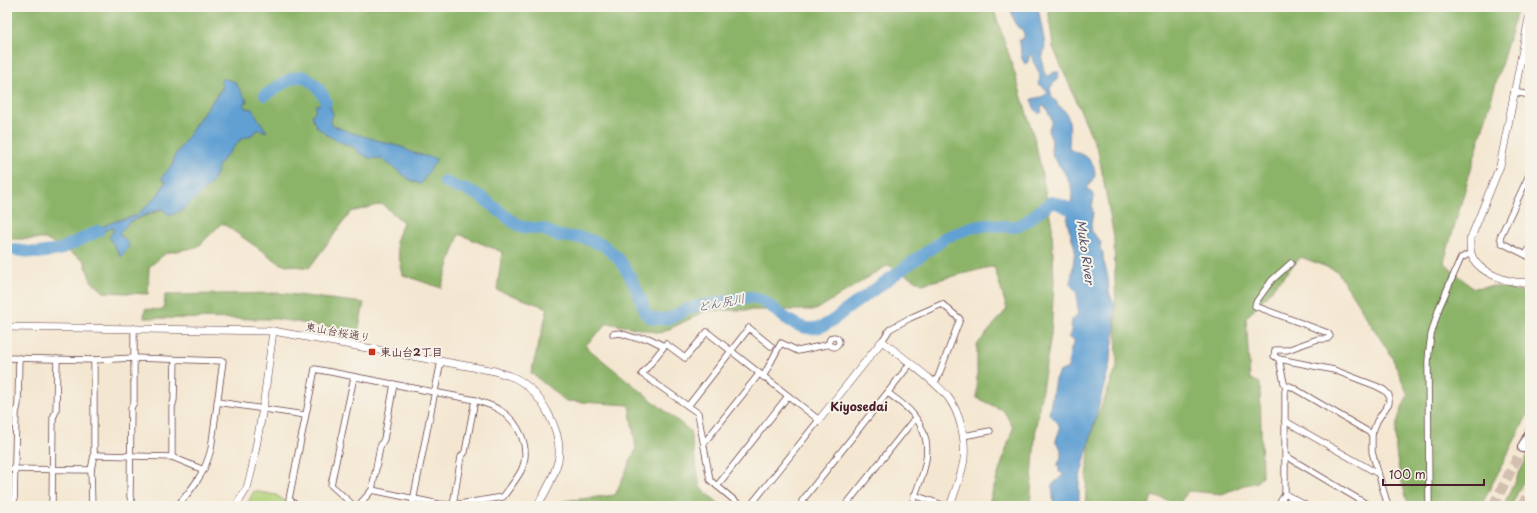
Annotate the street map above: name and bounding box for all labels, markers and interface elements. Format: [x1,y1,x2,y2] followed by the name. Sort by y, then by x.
[1073,218,1100,287] water label: Muko River
[695,289,746,315] water label: どん尻川
[304,317,372,346] street label: 東山台桜通り
[380,343,443,360] place label: 東山台2丁目
[367,347,377,357] marker: 東山台2丁目
[830,397,888,415] district label: Kiyosedai
[1383,461,1484,487] scale bar
[1389,465,1426,483] text: 100 m

